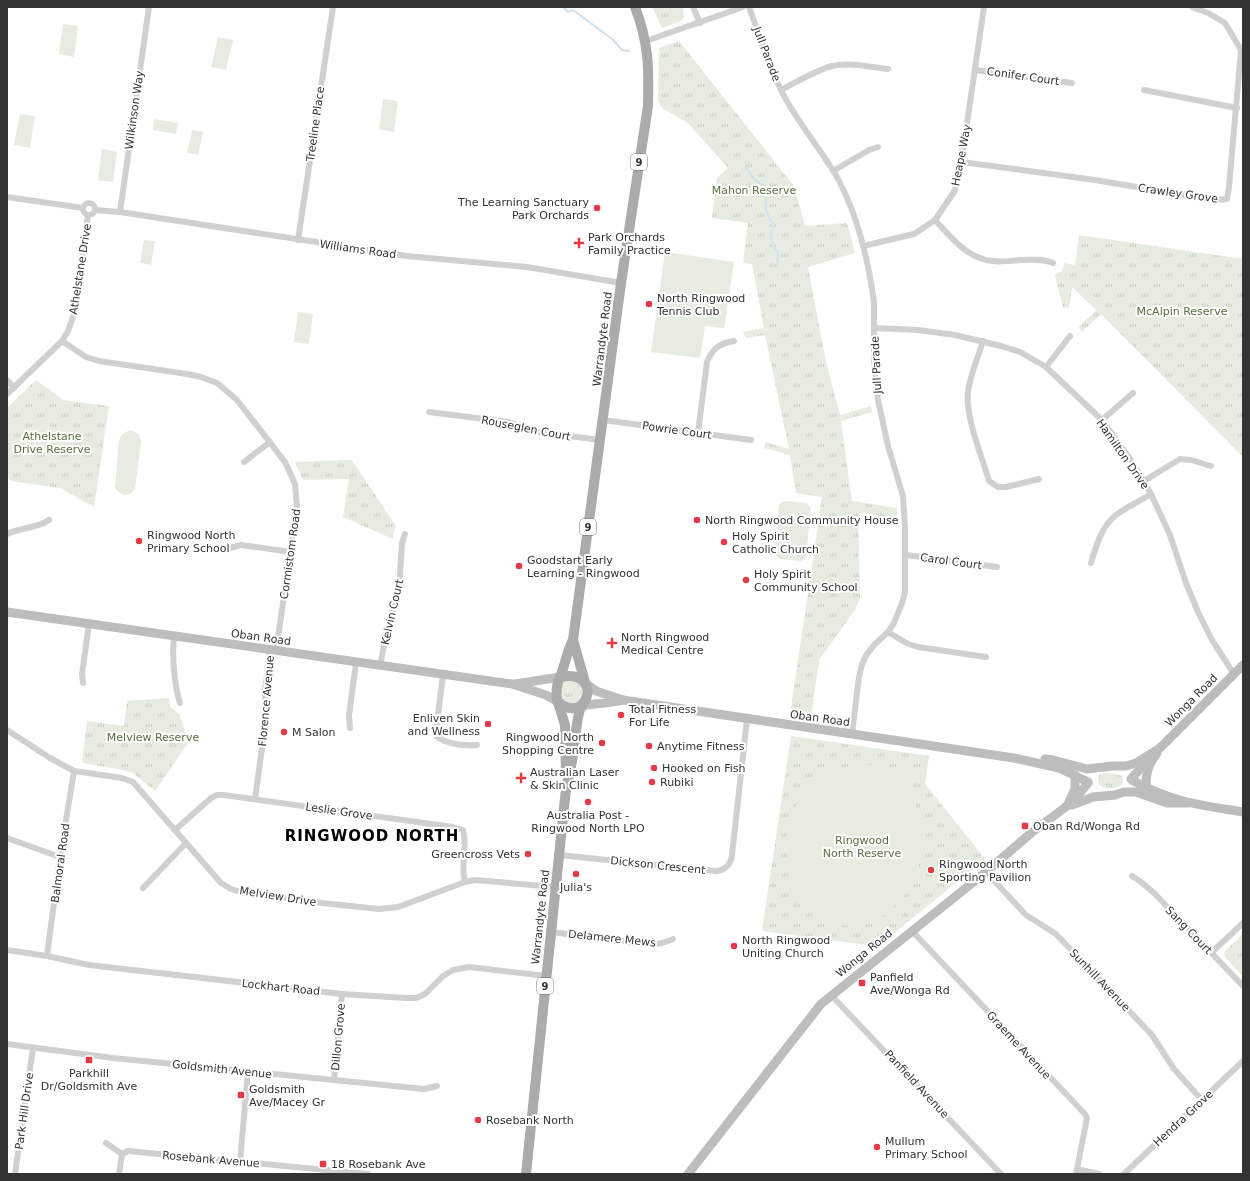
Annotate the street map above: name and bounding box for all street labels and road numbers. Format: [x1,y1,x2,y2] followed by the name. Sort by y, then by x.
[750,24,783,84] street label: Jull Parade
[986,65,1061,88] street label: Conifer Court
[123,69,147,150] street label: Wilkinson Way
[304,86,327,163] street label: Treeline Place
[949,123,974,187] street label: Heape Way
[631,154,647,170] road number: 9
[1137,181,1219,206] street label: Crawley Grove
[67,223,94,315] street label: Athelstane Drive
[319,238,397,261] street label: Williams Road
[590,291,615,387] street label: Warrandyte Road
[868,336,885,395] street label: Jull Parade
[480,413,572,444] street label: Rouseglen Court
[1094,417,1152,492] street label: Hamilton Drive
[641,419,713,442] street label: Powrie Court
[278,508,303,600] street label: Cormistom Road
[580,519,596,535] road number: 9
[919,551,983,572] street label: Carol Court
[379,577,406,646] street label: Kelvin Court
[230,627,292,648] street label: Oban Road
[256,655,277,747] street label: Florence Avenue
[1162,671,1220,729] street label: Wonga Road
[789,708,851,729] street label: Oban Road
[305,800,374,823] street label: Leslie Grove
[48,822,73,904] street label: Balmoral Road
[610,854,707,877] street label: Dickson Crescent
[529,869,552,965] street label: Warrandyte Road
[239,884,317,909] street label: Melview Drive
[1163,904,1215,957] street label: Sang Court
[567,927,657,950] street label: Delamere Mews
[834,927,895,980] street label: Wonga Road
[1067,947,1133,1014] street label: Sunhill Avenue
[241,977,321,998] street label: Lockhart Road
[537,978,553,994] road number: 9
[329,1003,348,1071] street label: Dillon Grove
[984,1009,1054,1082] street label: Graeme Avenue
[882,1048,952,1121] street label: Panfield Avenue
[171,1058,273,1081] street label: Goldsmith Avenue
[13,1072,36,1150] street label: Park Hill Drive
[1151,1087,1216,1149] street label: Hendra Grove
[162,1149,260,1170] street label: Rosebank Avenue

